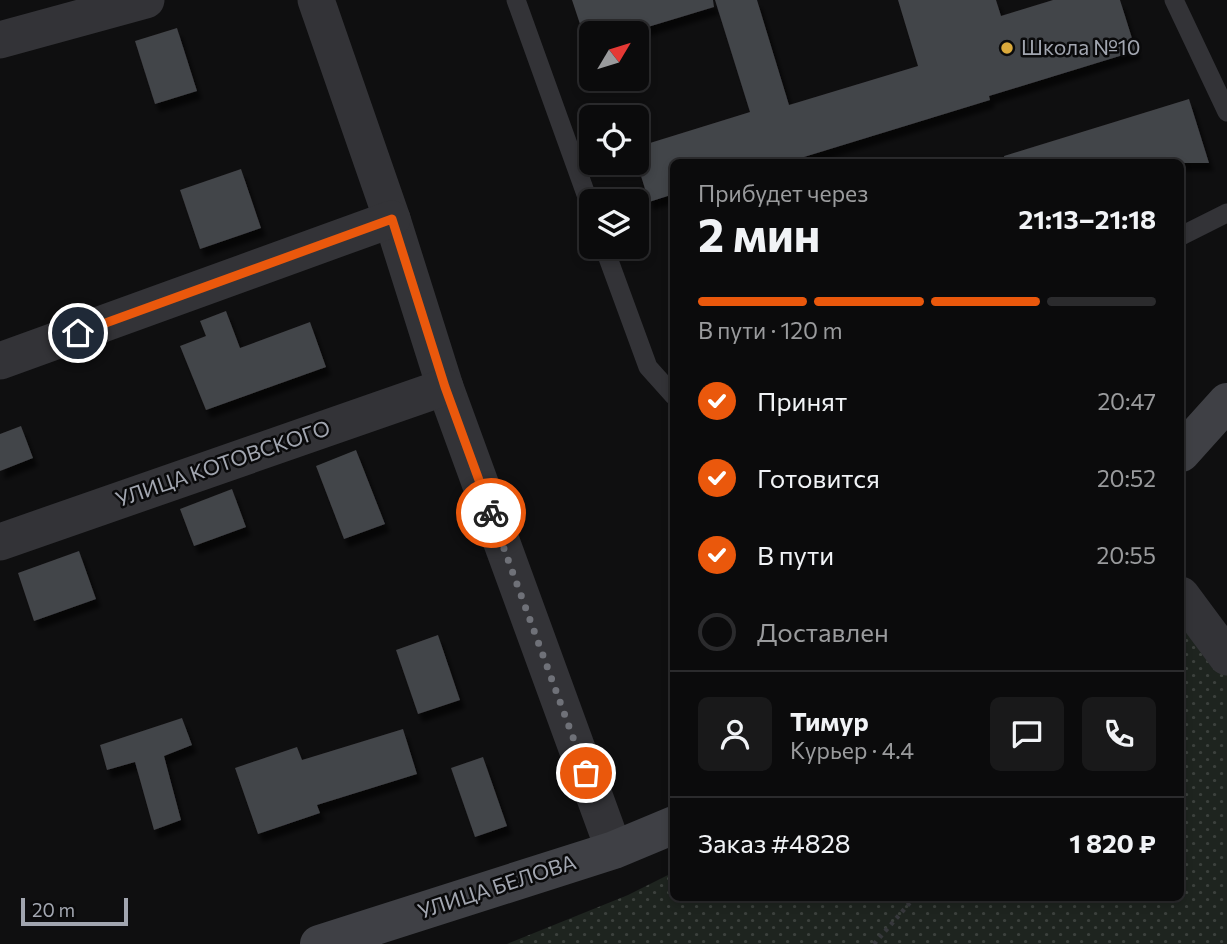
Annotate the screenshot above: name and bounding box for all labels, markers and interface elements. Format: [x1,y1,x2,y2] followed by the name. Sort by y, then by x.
[579,21,649,91] north arrow
[579,21,649,259] map controls
[1021,34,1140,59] place label: Школа №10
[999,40,1015,56] marker: Школа №10
[579,105,649,175] button: locate
[698,179,868,207] text: Прибудет через
[579,189,649,259] button: layers
[1018,203,1156,234] text: 21:13–21:18
[698,205,820,261] text: 2 мин
[48,303,108,363] pin
[59,314,97,352] icon: home
[698,316,843,344] text: В пути · 120 m
[698,382,736,420] icon: check
[757,385,847,416] text: Принят
[1097,387,1156,415] text: 20:47
[112,414,333,511] street label: УЛИЦА КОТОВСКОГО
[698,459,736,497] icon: check
[757,462,880,493] text: Готовится
[1097,464,1156,492] text: 20:52
[456,478,526,548] courier
[472,494,510,532] icon: bike
[698,536,736,574] icon: check
[757,539,834,570] text: В пути
[1096,541,1156,569] text: 20:55
[757,616,889,647] text: Доставлен
[698,697,772,771] button: person
[990,697,1064,771] button: chat
[1082,697,1156,771] button: phone
[790,705,869,736] text: Тимур
[790,736,914,764] text: Курьер · 4.4
[556,743,616,803] pin
[567,754,605,792] icon: bag
[698,827,851,858] text: Заказ #4828
[1069,827,1156,858] text: 1 820 ₽
[414,848,579,923] street label: УЛИЦА БЕЛОВА
[21,895,128,927] scale bar
[32,898,75,921] text: 20 m

